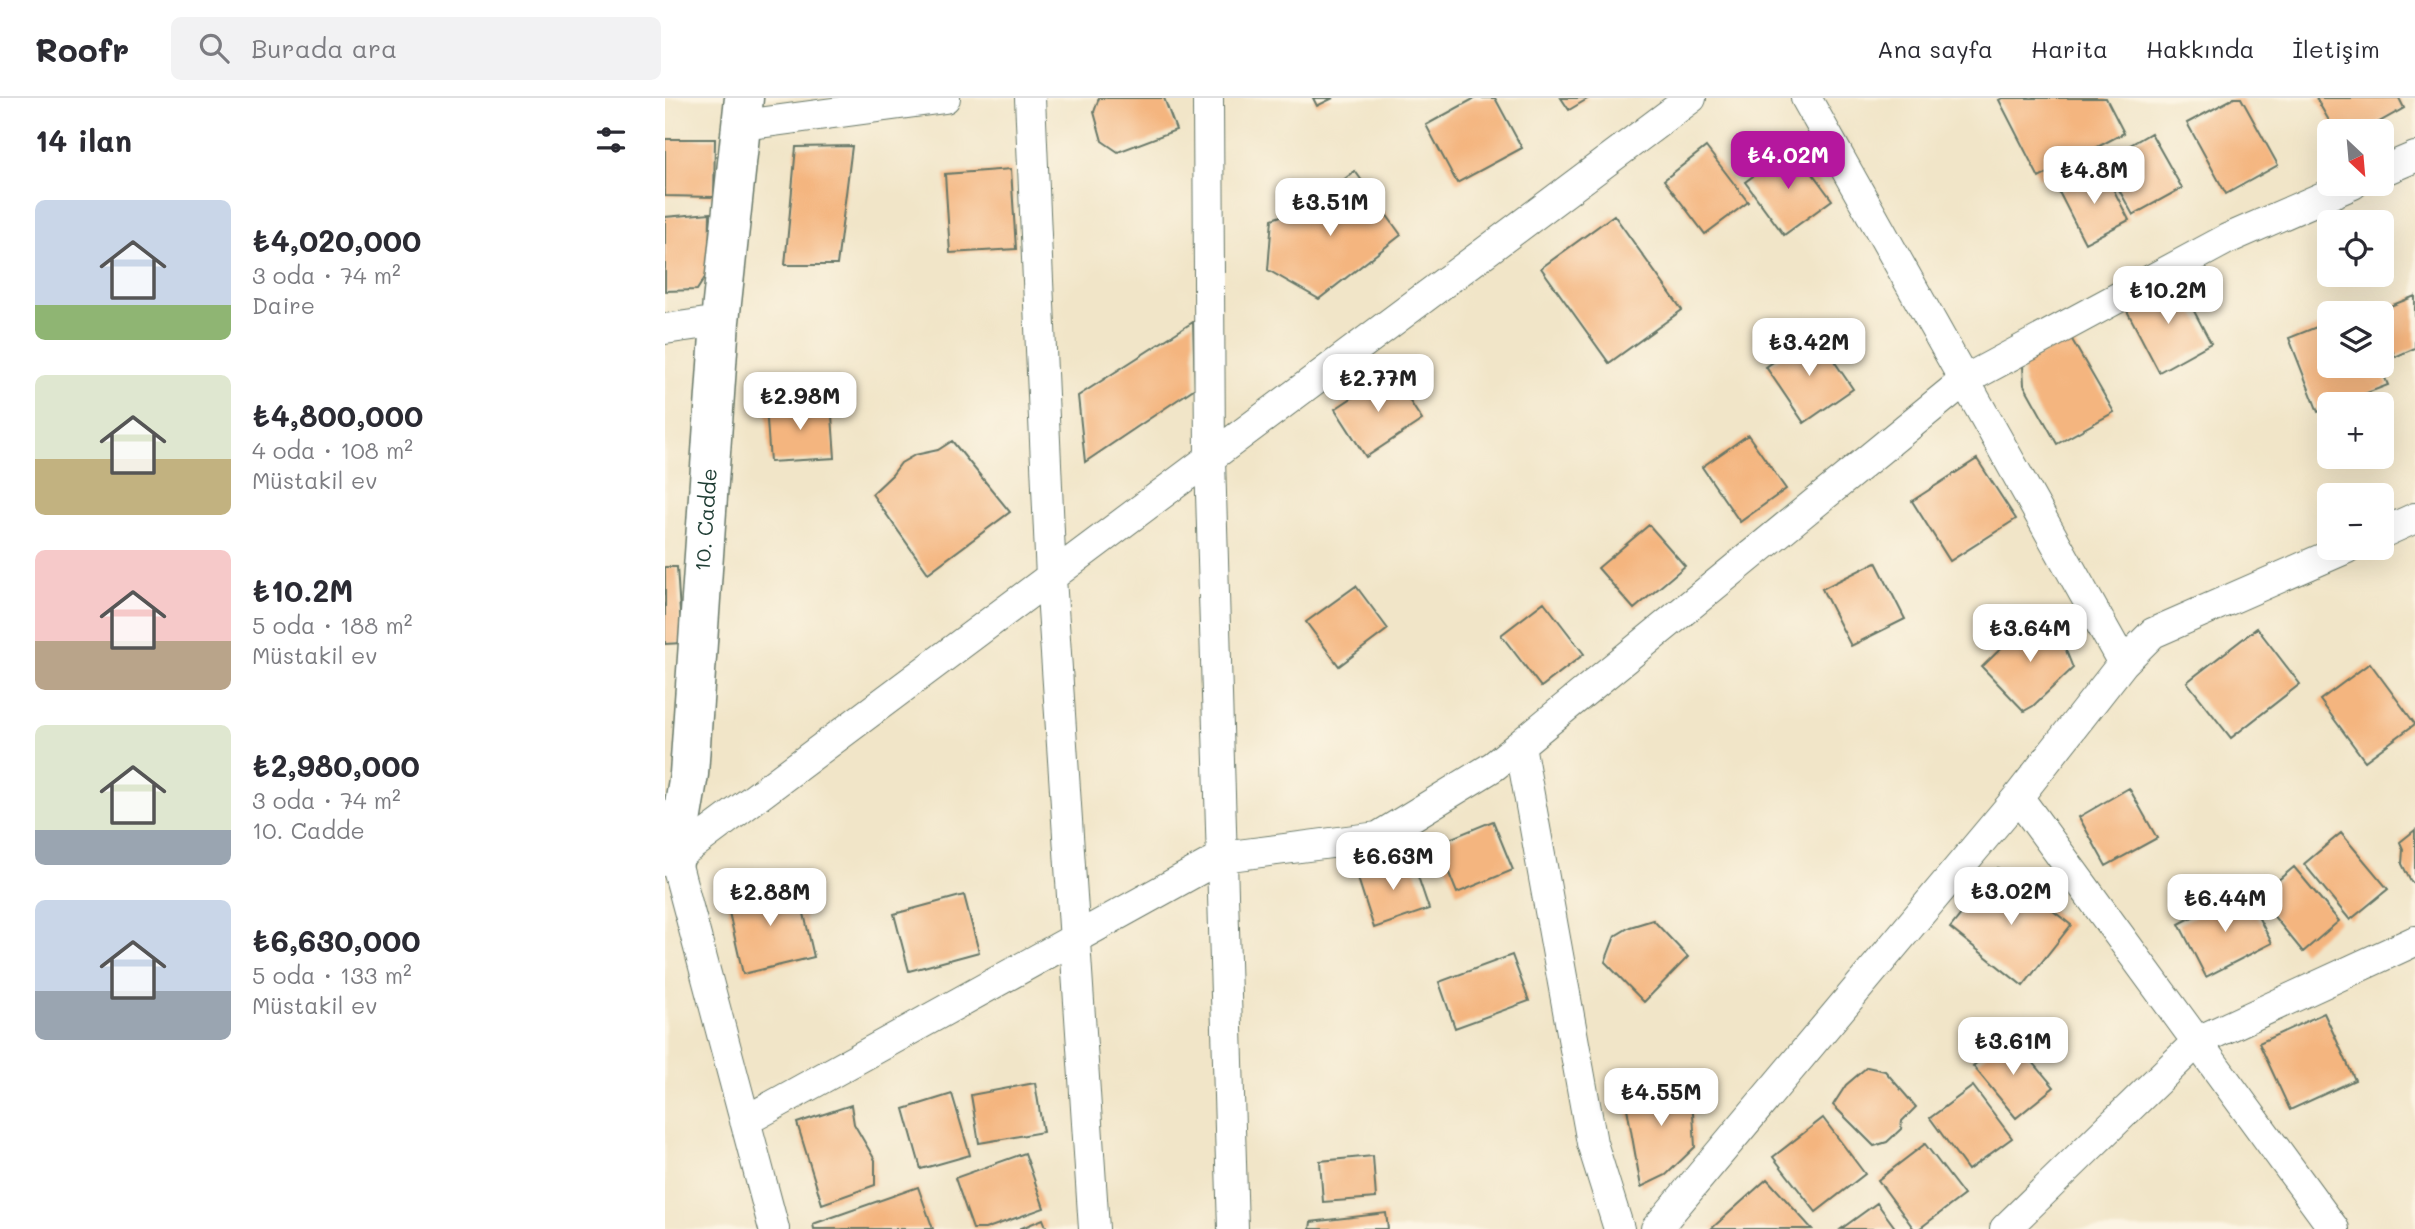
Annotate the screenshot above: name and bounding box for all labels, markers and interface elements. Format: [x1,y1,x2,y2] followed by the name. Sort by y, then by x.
[171,17,661,80] search box
[35,27,129,70] text: Roofr
[195,29,233,67] icon: search
[251,31,397,65] text: Burada ara
[1877,33,1993,64] text: Ana sayfa
[2031,33,2108,64] text: Harita
[2146,33,2255,64] text: Hakkında
[2293,33,2380,64] text: İletişim
[2317,119,2394,196] north arrow
[2317,119,2394,560] map controls
[35,120,132,160] text: 14 ilan
[592,121,630,159] icon: filters
[1731,132,1845,191] pin: ₺4.02M
[1747,139,1829,169] text: ₺4.02M
[2045,146,2143,206] pin: ₺4.8M
[2060,154,2128,184] text: ₺4.8M
[1273,178,1387,238] pin: ₺3.51M
[1291,186,1369,216] text: ₺3.51M
[2317,210,2394,287] button: locate
[252,220,421,260] text: ₺4,020,000
[91,228,175,312] icon: home
[252,260,401,290] text: 3 oda · 74 m²
[2111,266,2225,326] pin: ₺10.2M
[2129,274,2207,304] text: ₺10.2M
[252,290,315,320] text: Daire
[2317,301,2394,378] button: layers
[1752,318,1866,378] pin: ₺3.42M
[1768,326,1850,356] text: ₺3.42M
[1321,354,1435,414] pin: ₺2.77M
[1339,362,1417,392] text: ₺2.77M
[743,372,857,432] pin: ₺2.98M
[759,380,841,410] text: ₺2.98M
[2317,392,2394,469] button: +
[252,395,423,435] text: ₺4,800,000
[91,403,175,487] icon: home
[252,435,413,465] text: 4 oda · 108 m²
[252,465,377,495] text: Müstakil ev
[688,467,722,572] street label: 10. Cadde
[2317,483,2394,560] button: −
[252,570,354,610] text: ₺10.2M
[91,578,175,662] icon: home
[1973,604,2087,664] pin: ₺3.64M
[252,610,413,640] text: 5 oda · 188 m²
[1989,612,2071,642] text: ₺3.64M
[252,640,377,670] text: Müstakil ev
[252,745,420,785] text: ₺2,980,000
[91,753,175,837] icon: home
[252,785,401,815] text: 3 oda · 74 m²
[252,815,365,845] text: 10. Cadde
[1336,832,1450,892] pin: ₺6.63M
[1352,840,1434,870] text: ₺6.63M
[713,868,827,928] pin: ₺2.88M
[1954,868,2068,927] pin: ₺3.02M
[2168,874,2282,934] pin: ₺6.44M
[1970,875,2052,905] text: ₺3.02M
[729,876,811,906] text: ₺2.88M
[2183,882,2267,912] text: ₺6.44M
[252,920,421,960] text: ₺6,630,000
[91,928,175,1012] icon: home
[252,960,412,990] text: 5 oda · 133 m²
[252,990,377,1020] text: Müstakil ev
[1956,1018,2070,1077] pin: ₺3.61M
[1974,1025,2052,1055] text: ₺3.61M
[1604,1068,1718,1128] pin: ₺4.55M
[1620,1076,1702,1106] text: ₺4.55M

